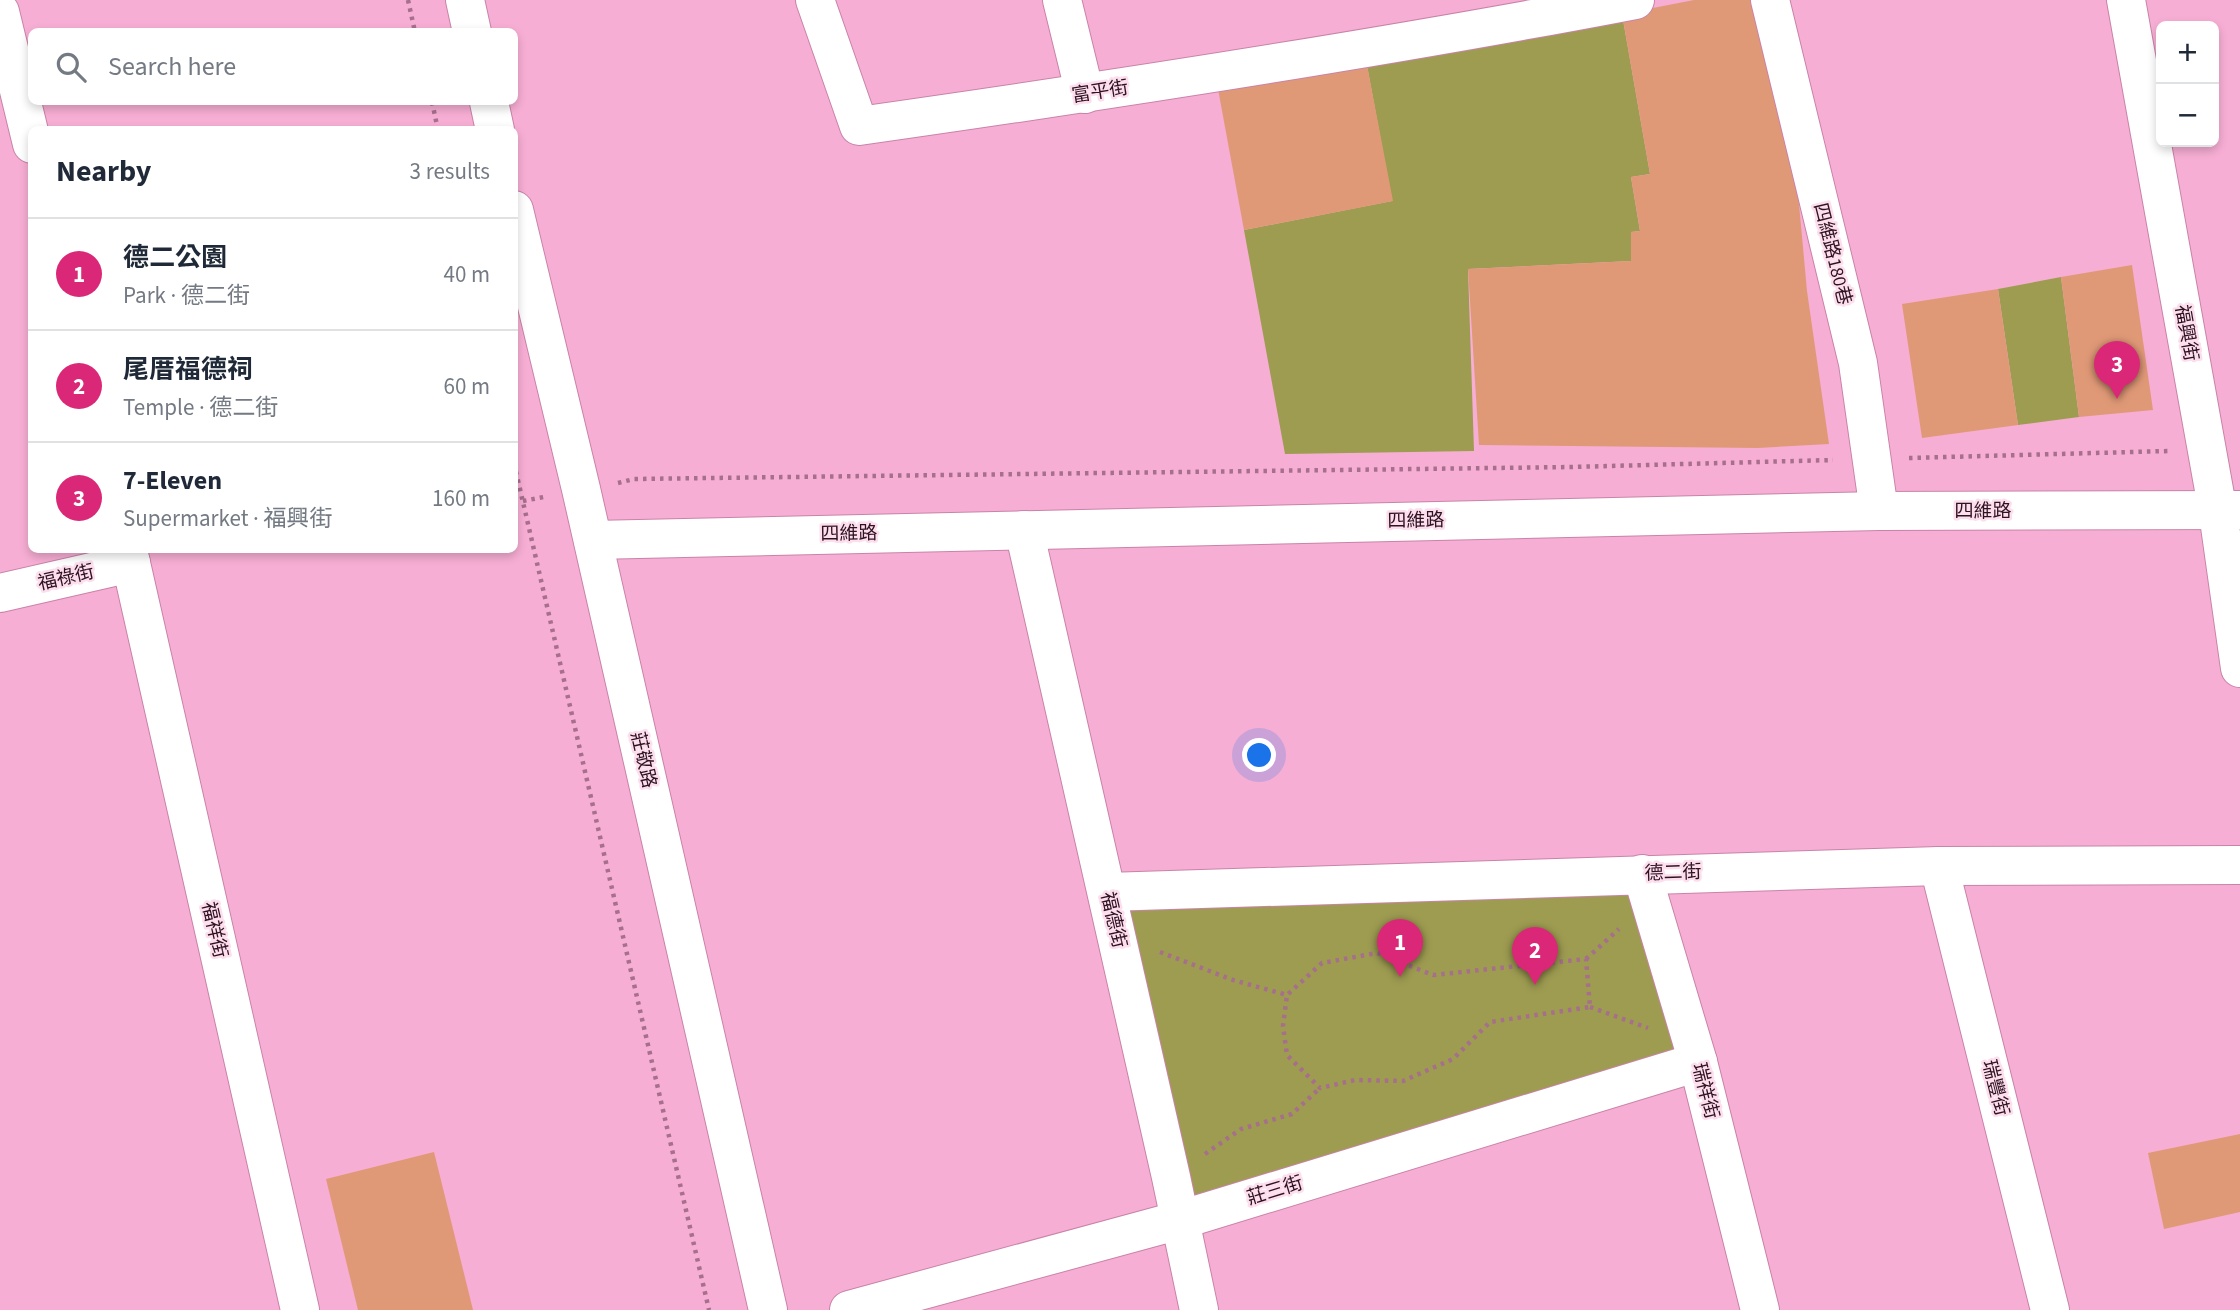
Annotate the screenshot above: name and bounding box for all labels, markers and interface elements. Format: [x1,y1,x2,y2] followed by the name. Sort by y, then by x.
[2156,21,2219,147] map controls
[2156,21,2219,84] button: +
[28,28,518,105] search box
[52,48,90,86] icon: search
[108,48,236,85] text: Search here
[1070,74,1130,110] street label: 富平街
[2156,84,2219,147] button: −
[56,150,151,193] text: Nearby
[410,155,490,188] text: 3 results
[1806,200,1858,308] street label: 四維路180巷
[123,239,227,276] text: 德二公園
[73,258,85,291] text: 1
[443,258,490,291] text: 40 m
[123,279,250,312] text: Park · 德二街
[2168,303,2204,363] street label: 福興街
[2094,341,2140,399] pin: 3
[123,351,253,388] text: 尾厝福德祠
[73,370,85,403] text: 2
[443,370,490,403] text: 60 m
[123,391,278,424] text: Temple · 德二街
[123,462,222,499] text: 7-Eleven
[73,482,85,515] text: 3
[432,482,490,515] text: 160 m
[1954,498,2012,525] street label: 四維路
[123,502,332,535] text: Supermarket · 福興街
[1387,507,1445,535] street label: 四維路
[820,520,878,548] street label: 四維路
[35,558,97,598] street label: 福祿街
[623,729,663,791] street label: 莊敬路
[1242,738,1276,772] your location
[1644,859,1702,887] street label: 德二街
[1093,889,1133,951] street label: 福德街
[194,899,234,961] street label: 福祥街
[1377,919,1423,977] pin: 1
[1512,927,1558,985] pin: 2
[1975,1057,2015,1119] street label: 瑞豐街
[1685,1060,1725,1122] street label: 瑞祥街
[1244,1170,1306,1212] street label: 莊三街

